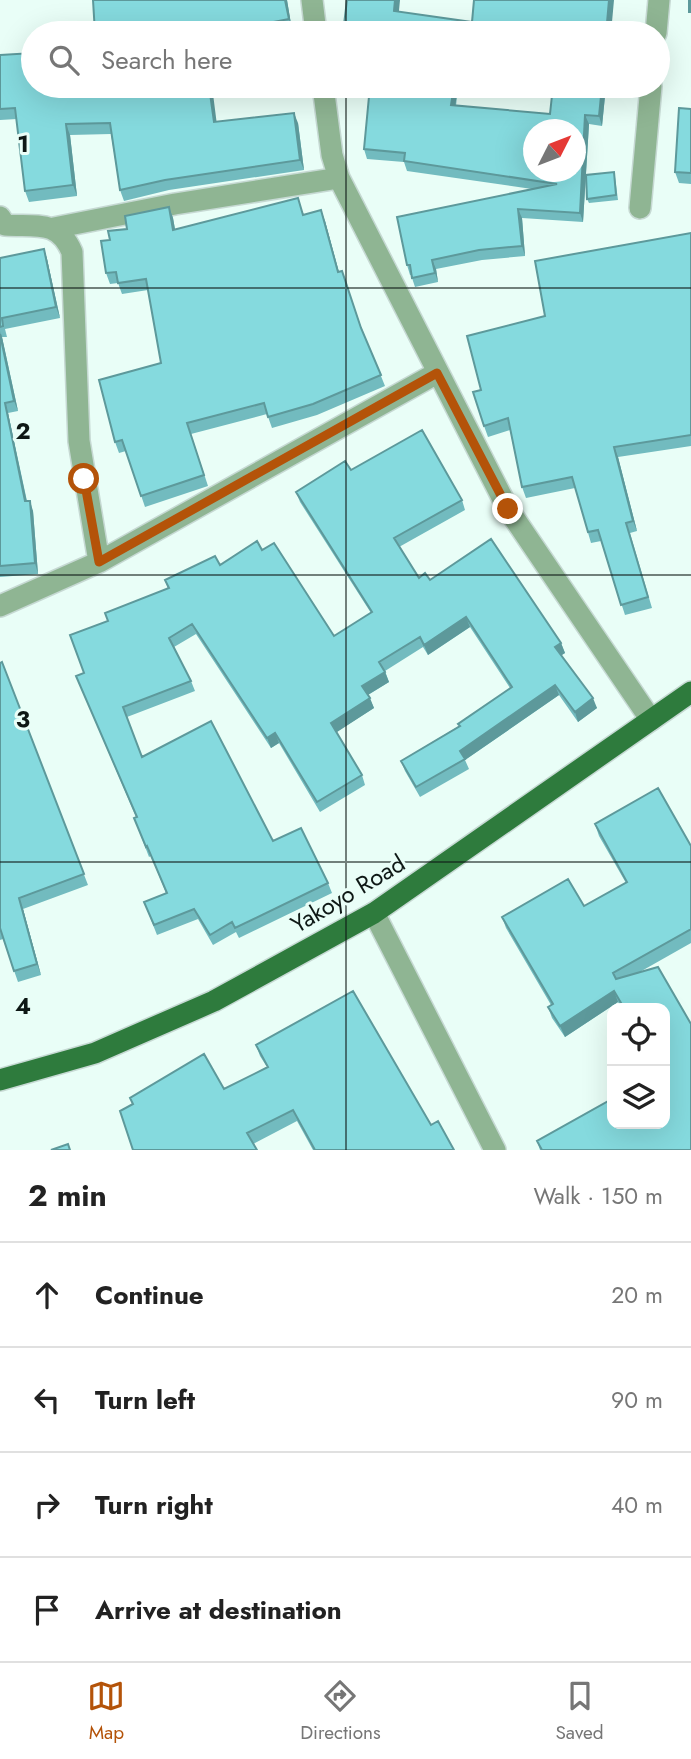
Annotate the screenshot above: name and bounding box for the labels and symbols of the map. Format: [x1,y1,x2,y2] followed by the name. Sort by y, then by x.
[523,119,586,182] north arrow
[17,127,29,161] text: 1
[15,414,31,448] text: 2
[68,463,99,494] route start
[492,493,523,524] route end
[16,702,30,736] text: 3
[284,846,412,941] street label: Yakoyo Road
[15,989,31,1023] text: 4

